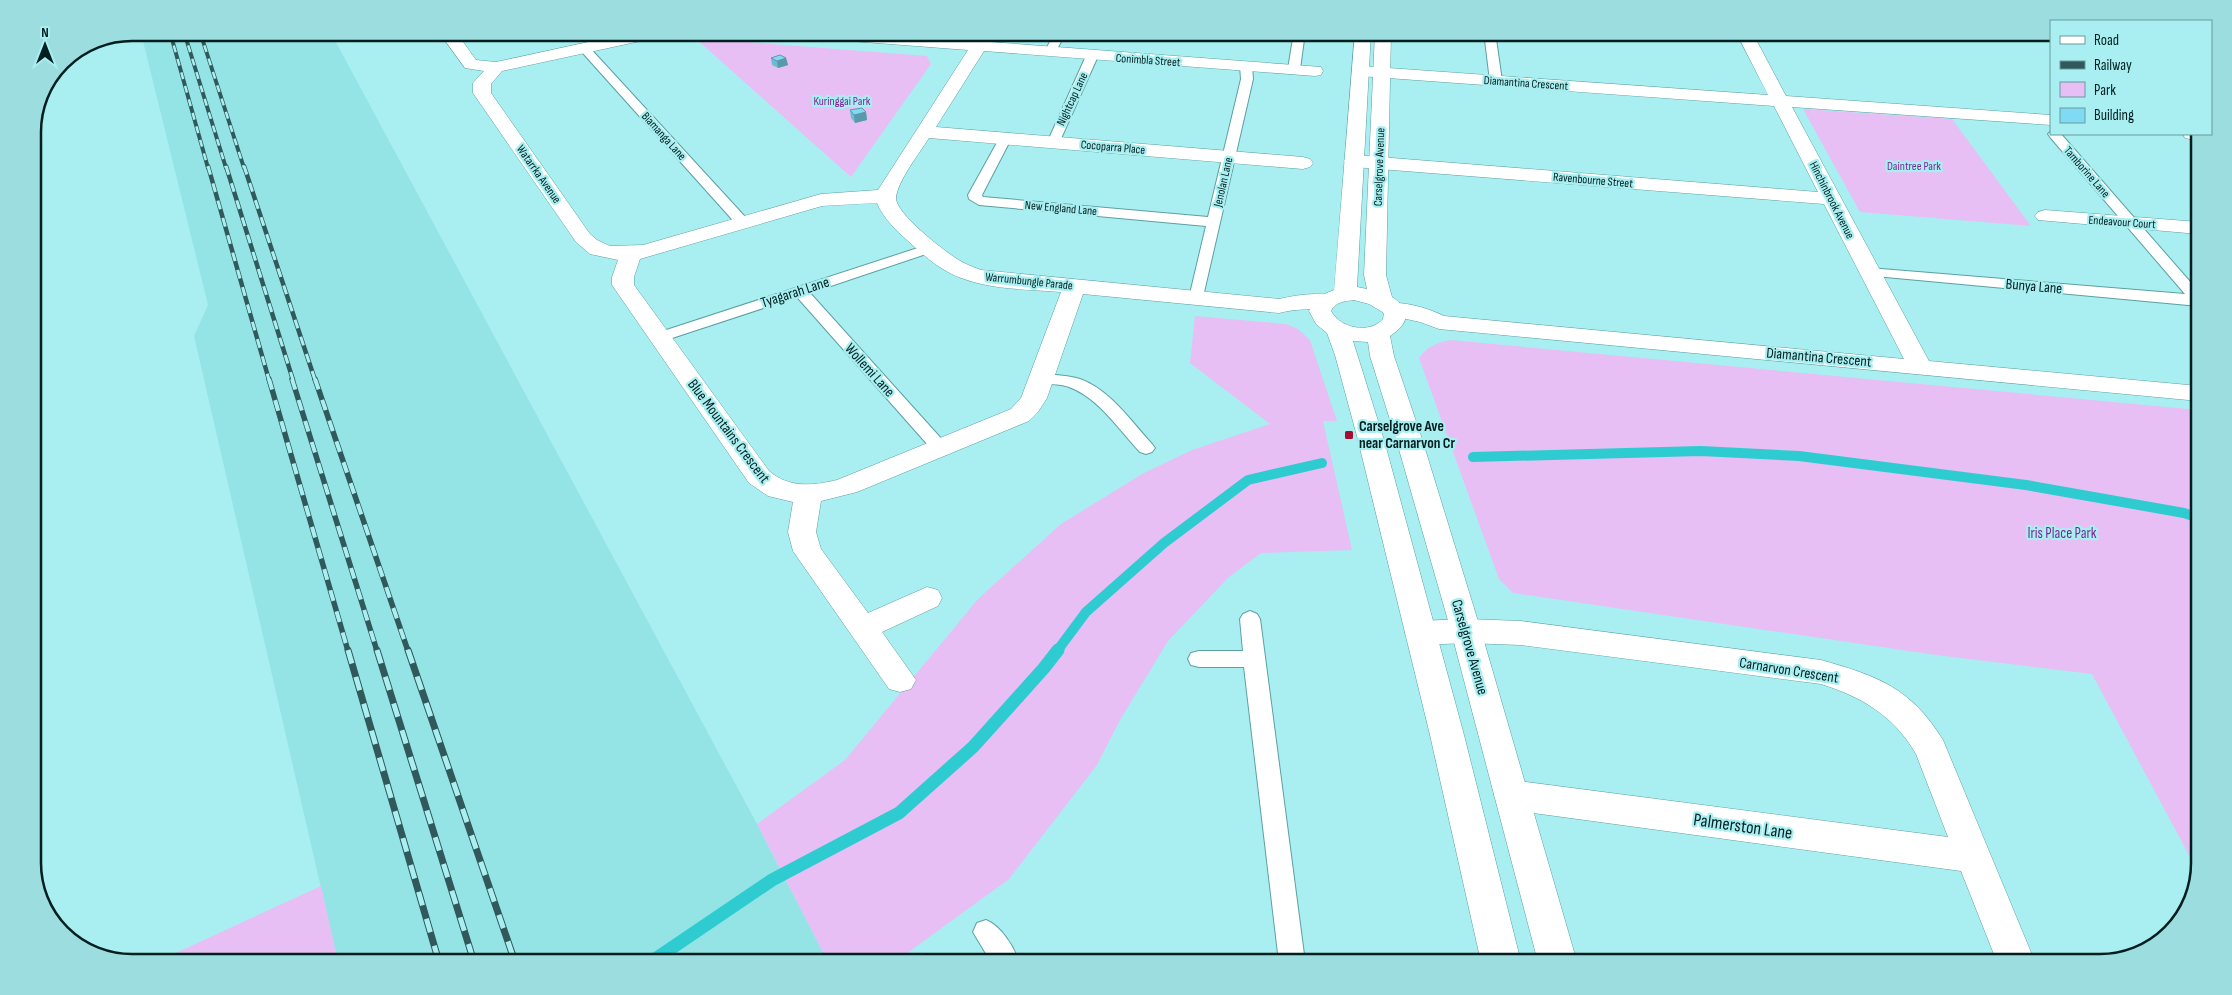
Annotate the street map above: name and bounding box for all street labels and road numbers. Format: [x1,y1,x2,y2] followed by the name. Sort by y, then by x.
[1115,51,1181,70] street label: Conimbla Street
[1054,70,1091,128] street label: Nightcap Lane
[1483,73,1569,94] street label: Diamantina Crescent
[638,109,689,164] street label: Biamanga Lane
[1371,127,1388,206] street label: Carselgrove Avenue
[1080,137,1146,158] street label: Cocoparra Place
[513,142,564,206] street label: Watarrka Avenue
[2060,144,2113,201] street label: Tamborine Lane
[1210,156,1236,209] street label: Jenolan Lane
[1806,159,1858,242] street label: Hinchinbrook Avenue
[1552,170,1634,191] street label: Ravenbourne Street
[1024,198,1098,219] street label: New England Lane
[2088,213,2156,232] street label: Endeavour Court
[984,269,1074,294] street label: Warrumbungle Parade
[759,272,832,312] street label: Tyagarah Lane
[2005,275,2063,298] street label: Bunya Lane
[841,339,899,401] street label: Wollemi Lane
[1766,343,1873,372] street label: Diamantina Crescent
[683,376,774,487] street label: Blue Mountains Crescent
[1447,597,1492,697] street label: Carselgrove Avenue
[1738,653,1840,688] street label: Carnarvon Crescent
[1692,809,1794,844] street label: Palmerston Lane

